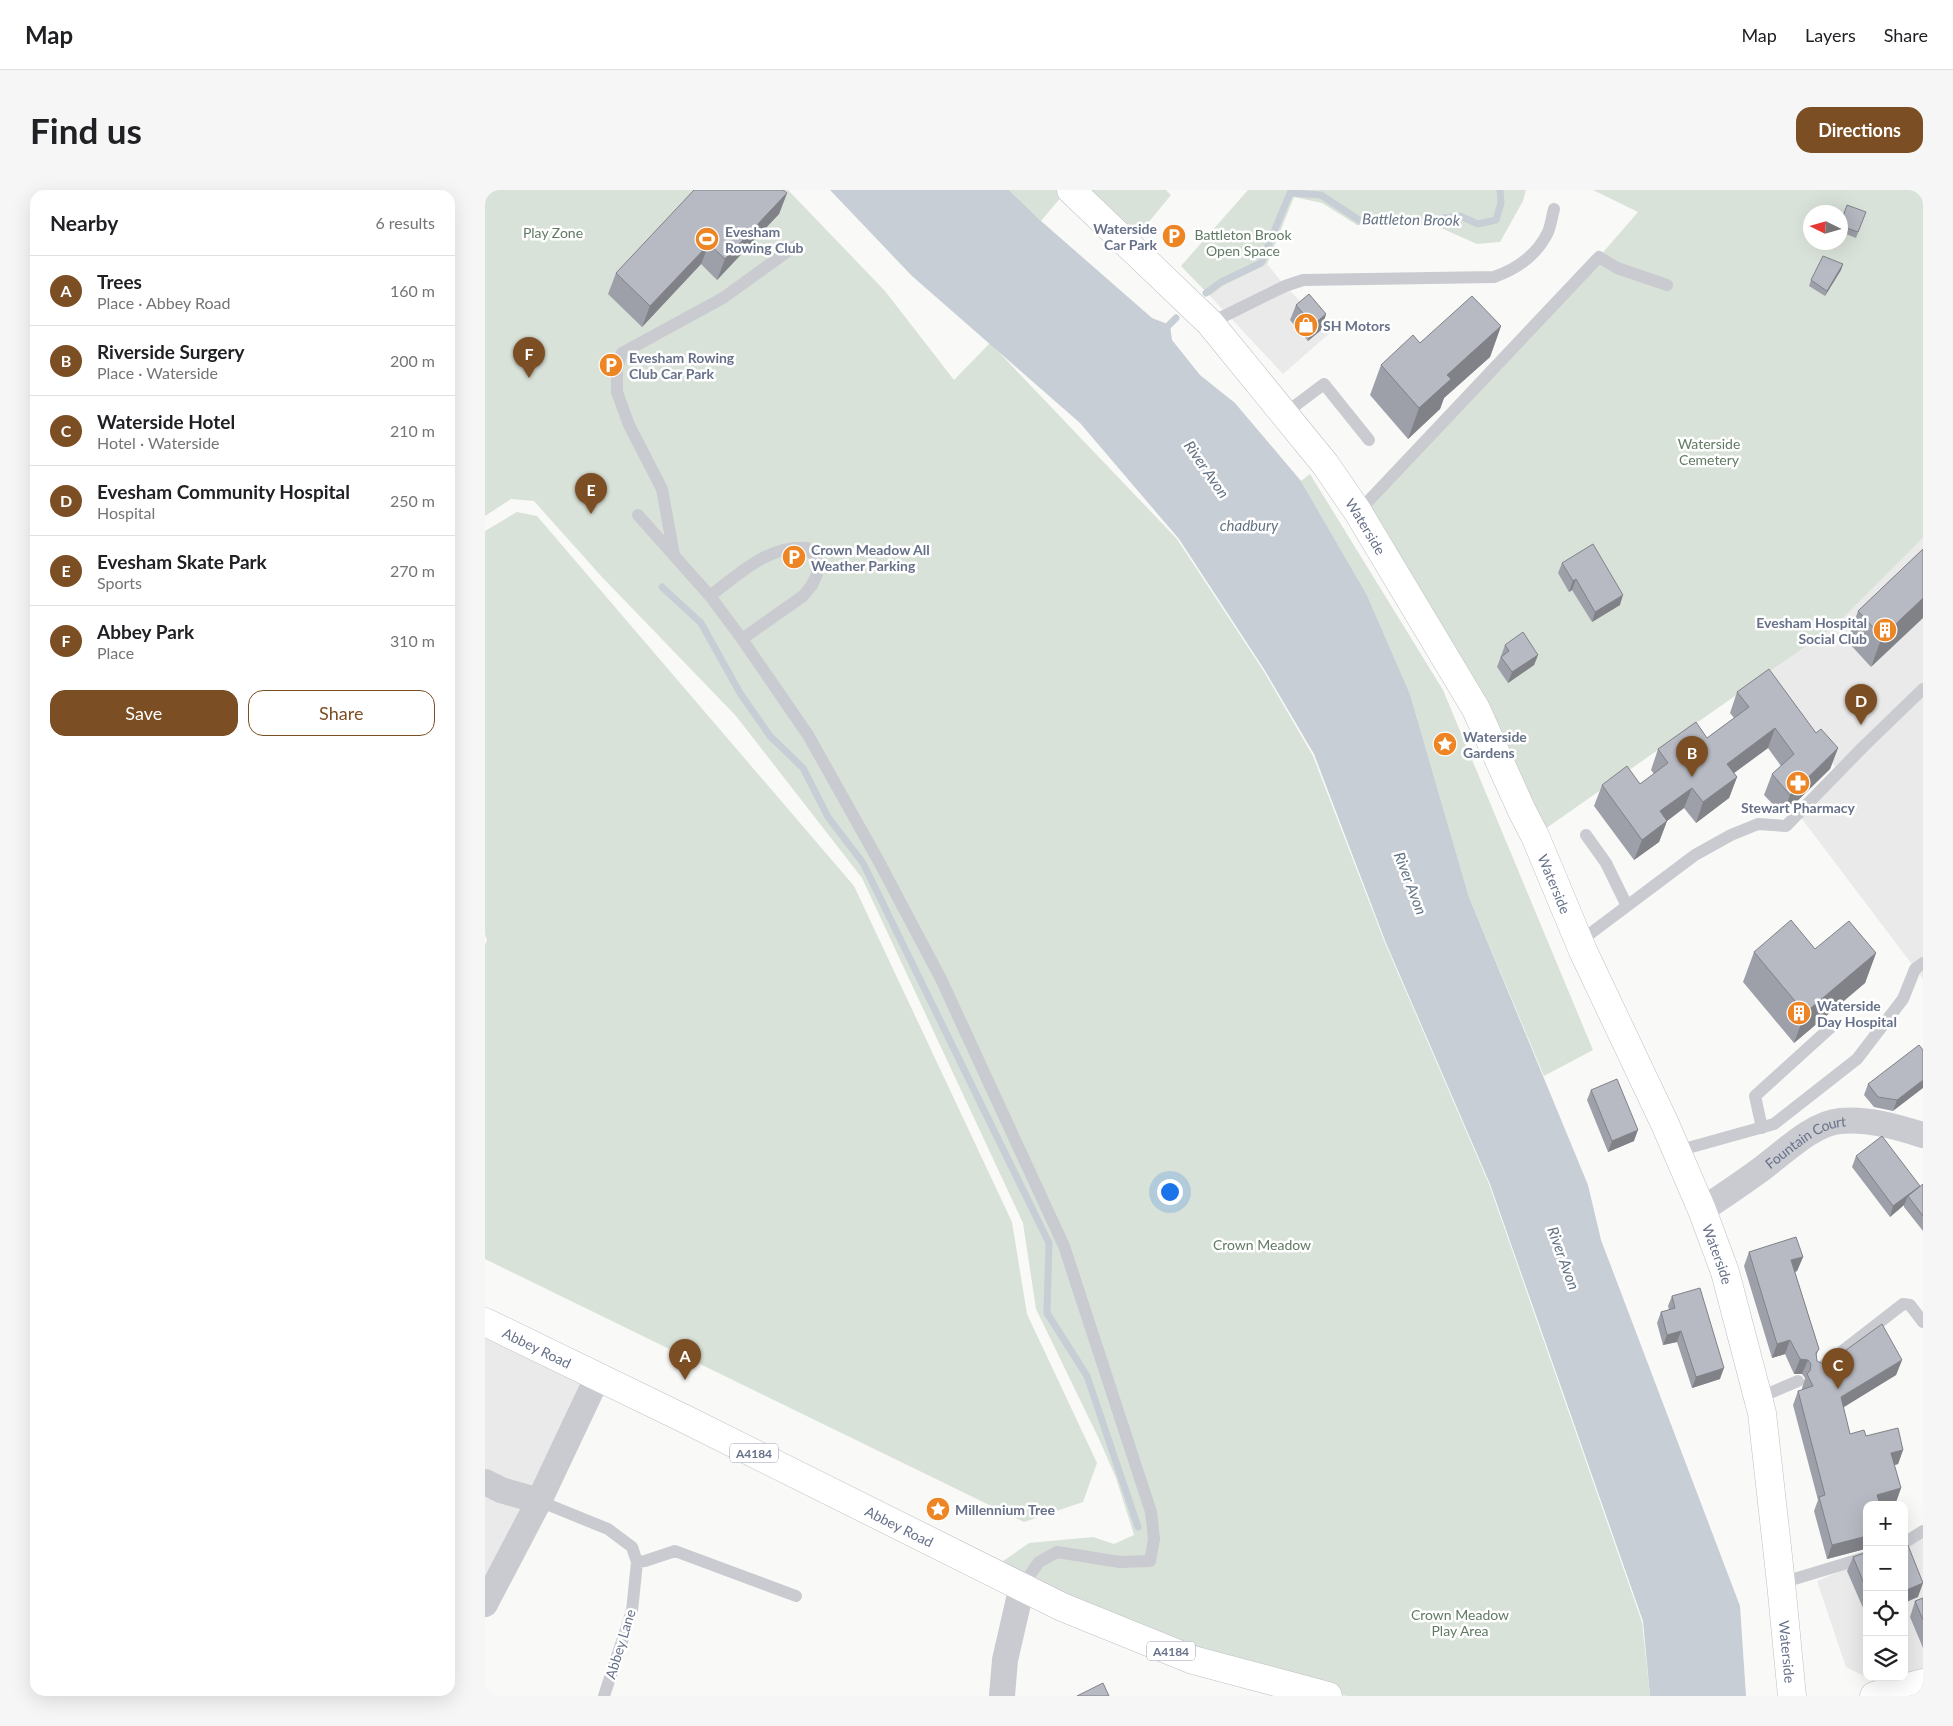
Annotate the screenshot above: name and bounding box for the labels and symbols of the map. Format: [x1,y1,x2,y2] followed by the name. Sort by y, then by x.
[1803,205,1848,250] north arrow
[1362,209,1461,229] water label: Battleton Brook
[1093,220,1158,253] place label: Waterside Car Park
[725,223,804,256] place label: Evesham Rowing Club
[1161,223,1187,249] parking icon: Waterside Car Park
[523,224,583,241] park label: Play Zone
[694,226,720,252] sports icon: Evesham Rowing Club
[1194,226,1292,259] park label: Battleton Brook Open Space
[1293,312,1319,338] shop icon: SH Motors
[1323,317,1390,334] place label: SH Motors
[513,337,545,378] pin: F
[629,349,735,382] place label: Evesham Rowing Club Car Park
[598,352,624,378] parking icon: Evesham Rowing Club Car Park
[1678,435,1740,468] park label: Waterside Cemetery
[1181,437,1233,501] water label: River Avon
[575,473,607,514] pin: E
[1343,495,1390,557] street label: Waterside
[1220,516,1279,534] water label: chadbury
[811,541,930,574] place label: Crown Meadow All Weather Parking
[781,544,807,570] parking icon: Crown Meadow All Weather Parking
[1756,614,1867,647] place label: Evesham Hospital Social Club
[1872,617,1898,643] building icon: Evesham Hospital Social Club
[1845,684,1877,725] pin: D
[1463,728,1527,761] place label: Waterside Gardens
[1432,731,1458,757] place icon: Waterside Gardens
[1676,736,1708,777] pin: B
[1785,770,1811,796] pharmacy icon: Stewart Pharmacy
[1741,799,1856,816] place label: Stewart Pharmacy
[1391,849,1431,917] water label: River Avon
[1535,852,1575,916] street label: Waterside
[1817,997,1897,1030] place label: Waterside Day Hospital
[1786,1000,1812,1026] building icon: Waterside Day Hospital
[1761,1112,1847,1172] street label: Fountain Court
[1157,1179,1183,1205] your location
[1699,1222,1736,1286] street label: Waterside
[1544,1224,1584,1292] water label: River Avon
[1213,1236,1311,1253] park label: Crown Meadow
[500,1324,574,1371] street label: Abbey Road
[669,1339,701,1380] pin: A
[1822,1348,1854,1389] pin: C
[730,1444,778,1462] road number: A4184
[925,1496,951,1522] place icon: Millennium Tree
[955,1501,1056,1518] place label: Millennium Tree
[863,1502,936,1550] street label: Abbey Road
[1411,1606,1509,1639] park label: Crown Meadow Play Area
[601,1607,639,1681] street label: Abbey Lane
[1776,1620,1799,1684] street label: Waterside
[1147,1642,1195,1660] road number: A4184

